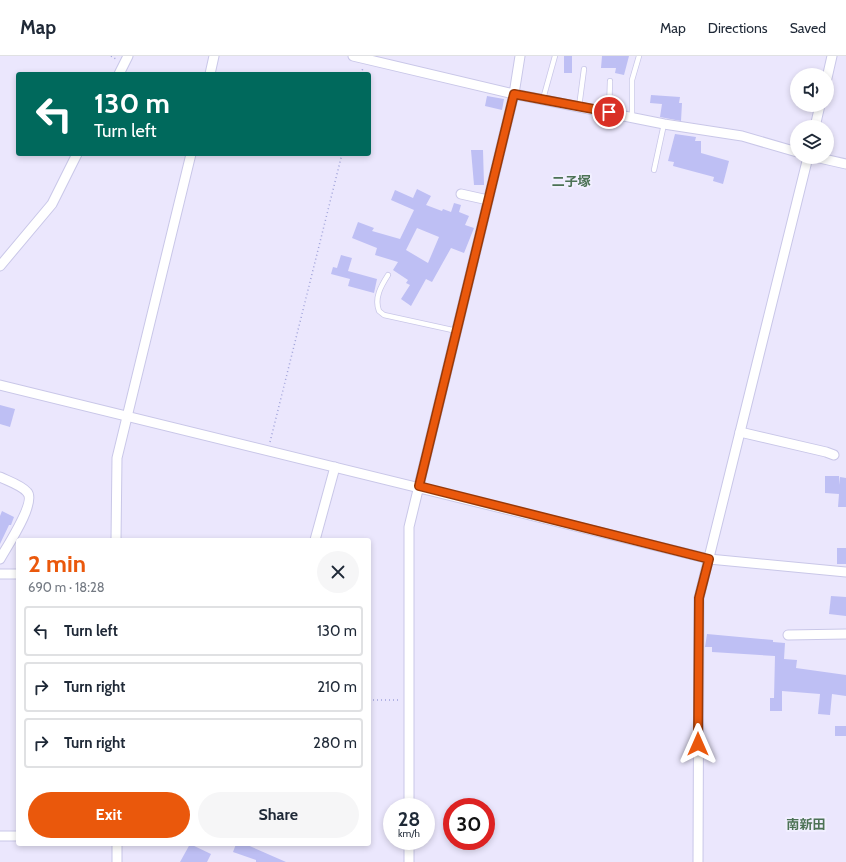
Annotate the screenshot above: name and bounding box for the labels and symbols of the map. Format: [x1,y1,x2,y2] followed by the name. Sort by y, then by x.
[592,95,626,129] pin
[551,173,591,189] district label: 二子塚
[677,723,719,765] position arrow
[443,798,495,850] speed limit sign: 30
[786,816,826,832] district label: 南新田

